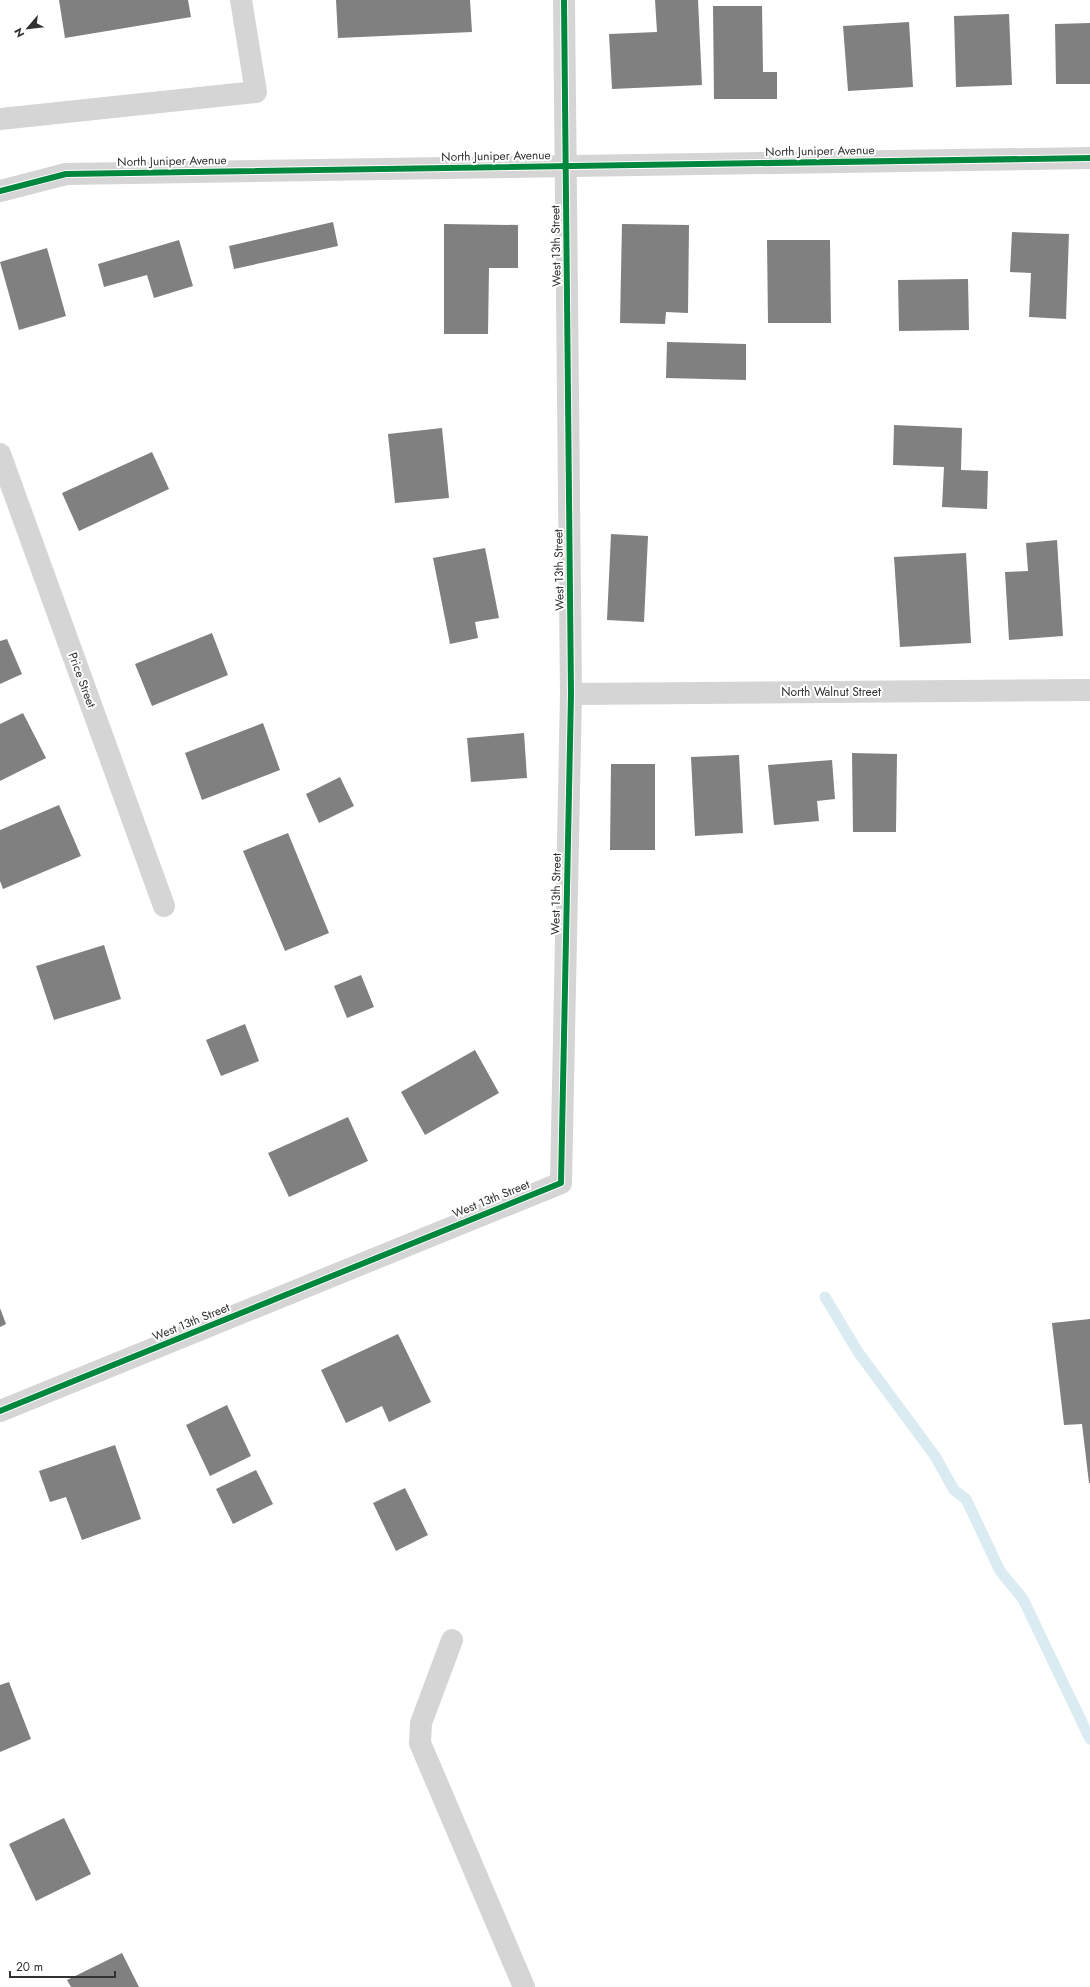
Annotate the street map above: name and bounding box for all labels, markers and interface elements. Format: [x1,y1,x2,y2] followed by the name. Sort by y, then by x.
[8,8,48,48] north arrow
[10,25,28,40] text: N
[765,141,875,161] street label: North Juniper Avenue
[441,146,551,166] street label: North Juniper Avenue
[117,151,227,171] street label: North Juniper Avenue
[546,205,566,287] street label: West 13th Street
[549,529,569,611] street label: West 13th Street
[64,650,100,710] street label: Price Street
[781,683,881,701] street label: North Walnut Street
[546,853,566,935] street label: West 13th Street
[450,1175,532,1223] street label: West 13th Street
[150,1298,232,1346] street label: West 13th Street
[10,1953,115,1979] scale bar
[16,1958,43,1976] text: 20 m

